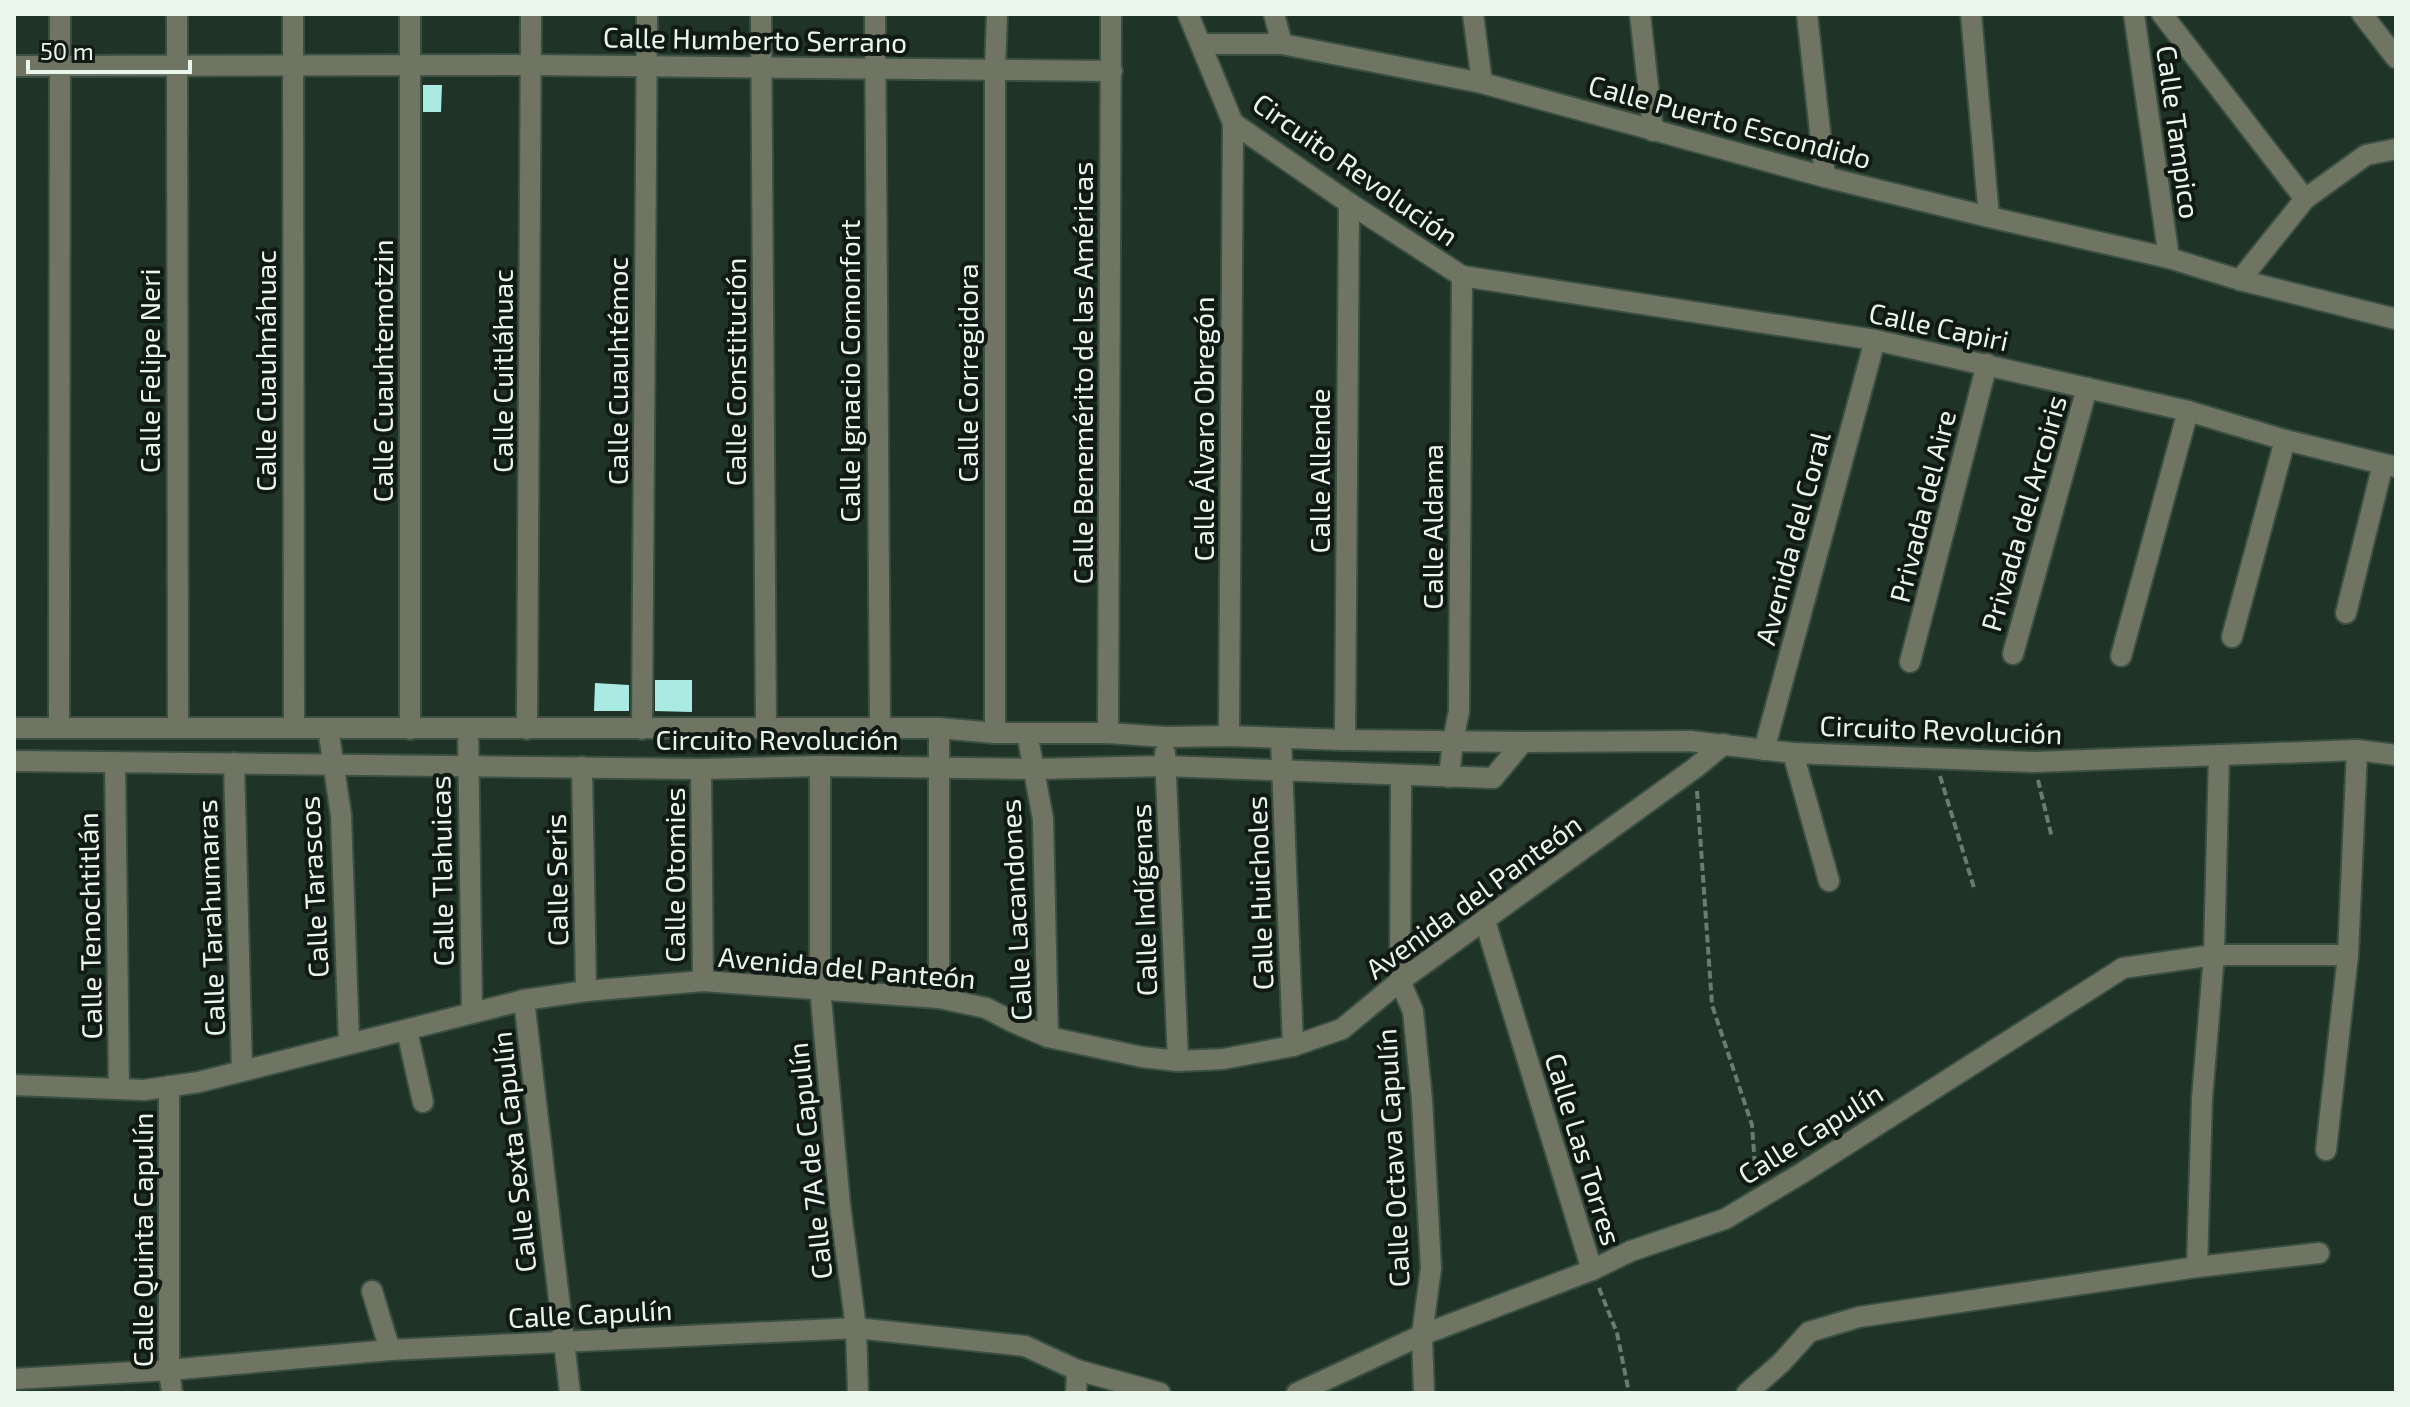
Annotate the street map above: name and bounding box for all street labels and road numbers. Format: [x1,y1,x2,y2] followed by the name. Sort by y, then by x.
[603,19,907,59] street label: Calle Humberto Serrano
[2150,43,2208,221] street label: Calle Tampico
[1585,67,1875,175] street label: Calle Puerto Escondido
[1247,85,1465,253] street label: Circuito Revolución
[1065,162,1099,584] street label: Calle Benemérito de las Américas
[832,219,866,523] street label: Calle Ignacio Comonfort
[365,239,399,503] street label: Calle Cuauhtemotzin
[248,250,282,492] street label: Calle Cuauhnáhuac
[600,257,634,485] street label: Calle Cuauhtémoc
[718,258,752,486] street label: Calle Constitución
[950,263,984,483] street label: Calle Corregidora
[132,269,166,473] street label: Calle Felipe Neri
[485,269,519,473] street label: Calle Cuitláhuac
[1866,295,2012,357] street label: Calle Capiri
[1186,296,1220,562] street label: Calle Álvaro Obregón
[1302,388,1336,554] street label: Calle Allende
[1973,391,2073,635] street label: Privada del Arcoiris
[1882,406,1962,606] street label: Privada del Aire
[1747,427,1837,648] street label: Avenida del Coral
[1415,444,1449,610] street label: Calle Aldama
[1819,708,2063,750] street label: Circuito Revolución
[656,722,898,756] street label: Circuito Revolución
[422,775,460,967] street label: Calle Tlahuicas
[657,787,691,963] street label: Calle Otomies
[291,795,335,979] street label: Calle Tarascos
[1239,795,1279,991] street label: Calle Huicholes
[992,798,1038,1022] street label: Calle Lacandones
[189,799,231,1037] street label: Calle Tarahumaras
[1123,803,1163,997] street label: Calle Indígenas
[1359,806,1587,986] street label: Avenida del Panteón
[70,812,108,1040] street label: Calle Tenochtitlán
[538,814,574,946] street label: Calle Seris
[717,939,977,995] street label: Avenida del Panteón
[1368,1028,1416,1288] street label: Calle Octava Capulín
[483,1030,543,1274] street label: Calle Sexta Capulín
[780,1041,838,1281] street label: Calle 7A de Capulín
[1539,1049,1629,1249] street label: Calle Las Torres
[1731,1075,1889,1191] street label: Calle Capulín
[125,1113,159,1367] street label: Calle Quinta Capulín
[507,1292,673,1334] street label: Calle Capulín

